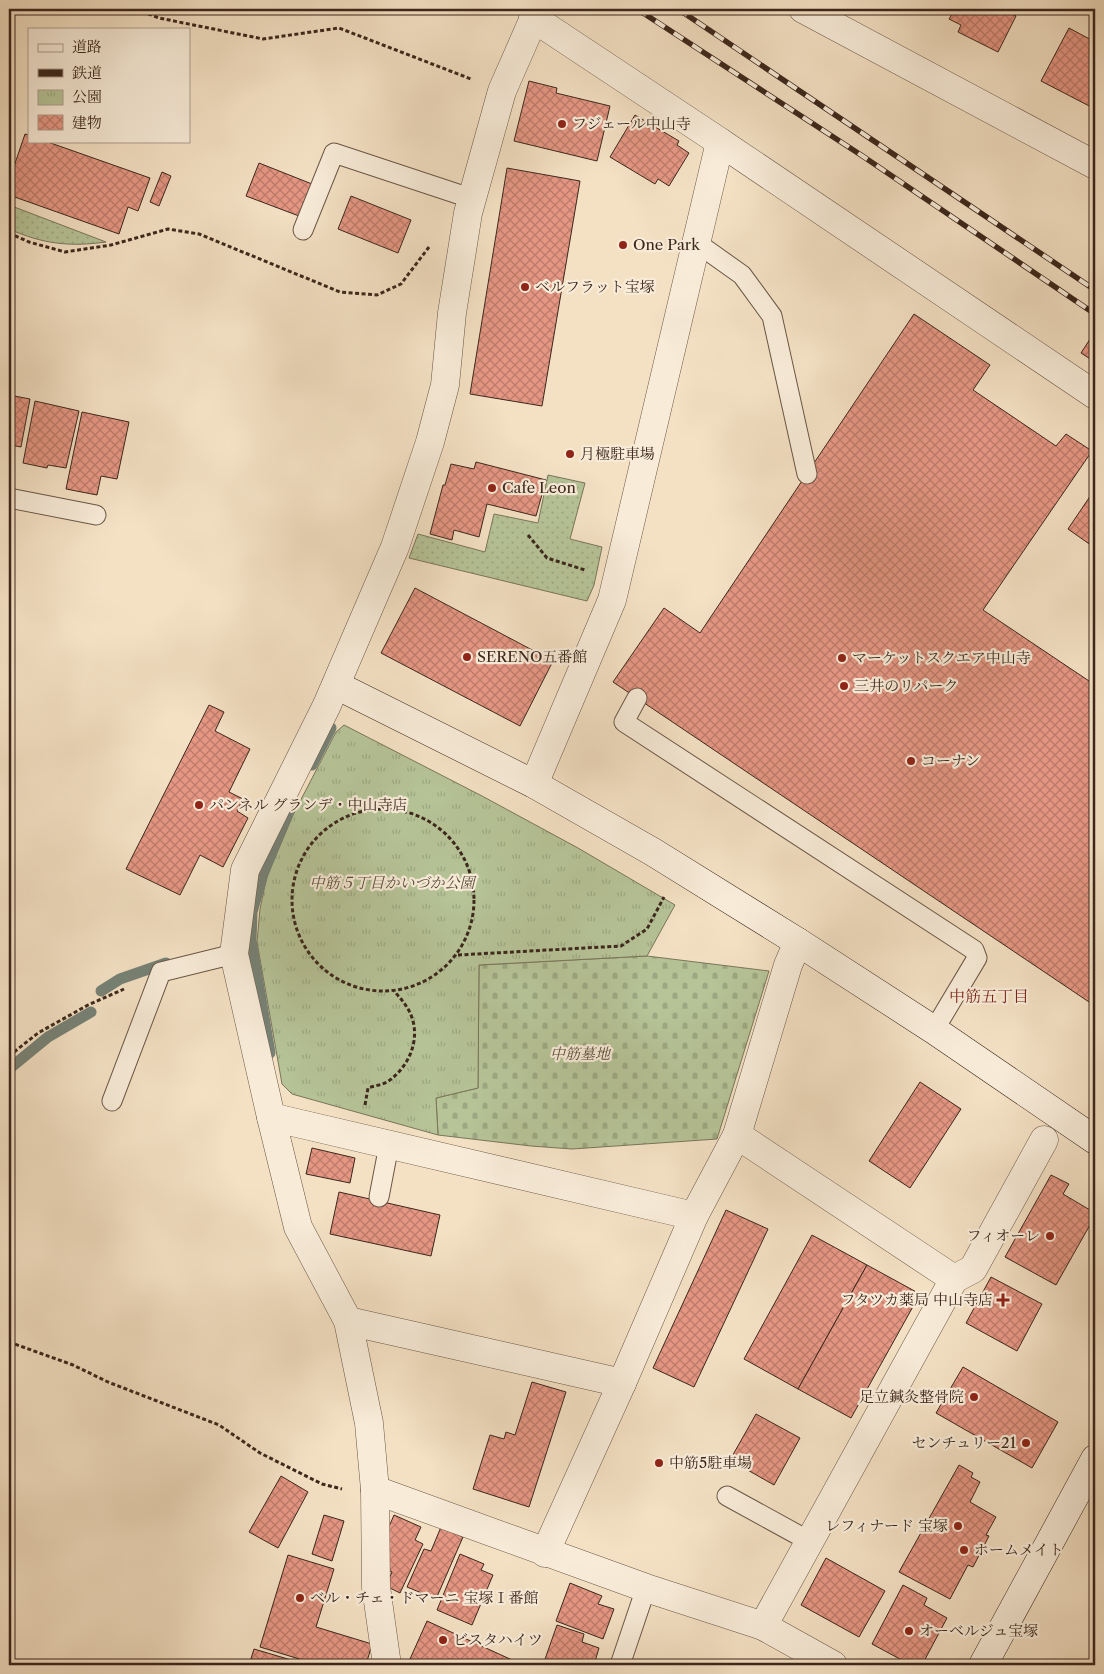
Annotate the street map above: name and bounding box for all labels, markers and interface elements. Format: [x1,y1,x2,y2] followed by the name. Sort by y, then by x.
[28,28,190,142] legend
[72,37,102,56] text: 道路
[72,63,102,82] text: 鉄道
[72,87,102,106] text: 公園
[72,113,102,132] text: 建物
[572,114,691,133] place label: フジェール中山寺
[556,118,568,130] marker: フジェール中山寺
[633,235,701,254] place label: One Park
[617,239,629,251] marker: One Park
[535,277,655,296] place label: ベルフラット宝塚
[519,281,531,293] marker: ベルフラット宝塚
[580,444,655,463] place label: 月極駐車場
[564,448,576,460] marker: 月極駐車場
[502,478,576,497] place label: Cafe Leon
[486,482,498,494] marker: Cafe Leon
[477,647,587,666] place label: SERENO五番館
[852,648,1031,667] place label: マーケットスクエア中山寺
[461,651,473,663] marker: SERENO五番館
[836,652,848,664] marker: マーケットスクエア中山寺
[854,676,959,695] place label: 三井のリパーク
[838,680,850,692] marker: 三井のリパーク
[921,751,980,770] place label: コーナン
[905,755,917,767] marker: コーナン
[209,795,408,814] place label: パンネル グランデ・中山寺店
[193,799,205,811] marker: パンネル グランデ・中山寺店
[309,873,477,892] park label: 中筋５丁目かいづか公園
[949,986,1029,1006] district label: 中筋五丁目
[550,1044,612,1063] park label: 中筋墓地
[966,1226,1040,1245] place label: フィオーレ
[1044,1230,1056,1242] marker: フィオーレ
[841,1290,993,1309] place label: フタツカ薬局 中山寺店
[997,1294,1009,1306] marker: フタツカ薬局 中山寺店
[859,1387,964,1406] place label: 足立鍼灸整骨院
[968,1391,980,1403] marker: 足立鍼灸整骨院
[912,1433,1017,1452] place label: センチュリー21
[1020,1437,1032,1449] marker: センチュリー21
[669,1453,752,1472] place label: 中筋5駐車場
[653,1457,665,1469] marker: 中筋5駐車場
[825,1516,948,1535] place label: レフィナード 宝塚
[952,1520,964,1532] marker: レフィナード 宝塚
[974,1540,1064,1559] place label: ホームメイト
[958,1544,970,1556] marker: ホームメイト
[310,1588,539,1607] place label: ベル・チェ・ドマーニ 宝塚Ⅰ番館
[294,1592,306,1604] marker: ベル・チェ・ドマーニ 宝塚Ⅰ番館
[919,1621,1038,1640] place label: オーベルジュ宝塚
[903,1625,915,1637] marker: オーベルジュ宝塚
[453,1630,543,1649] place label: ビスタハイツ
[437,1634,449,1646] marker: ビスタハイツ

